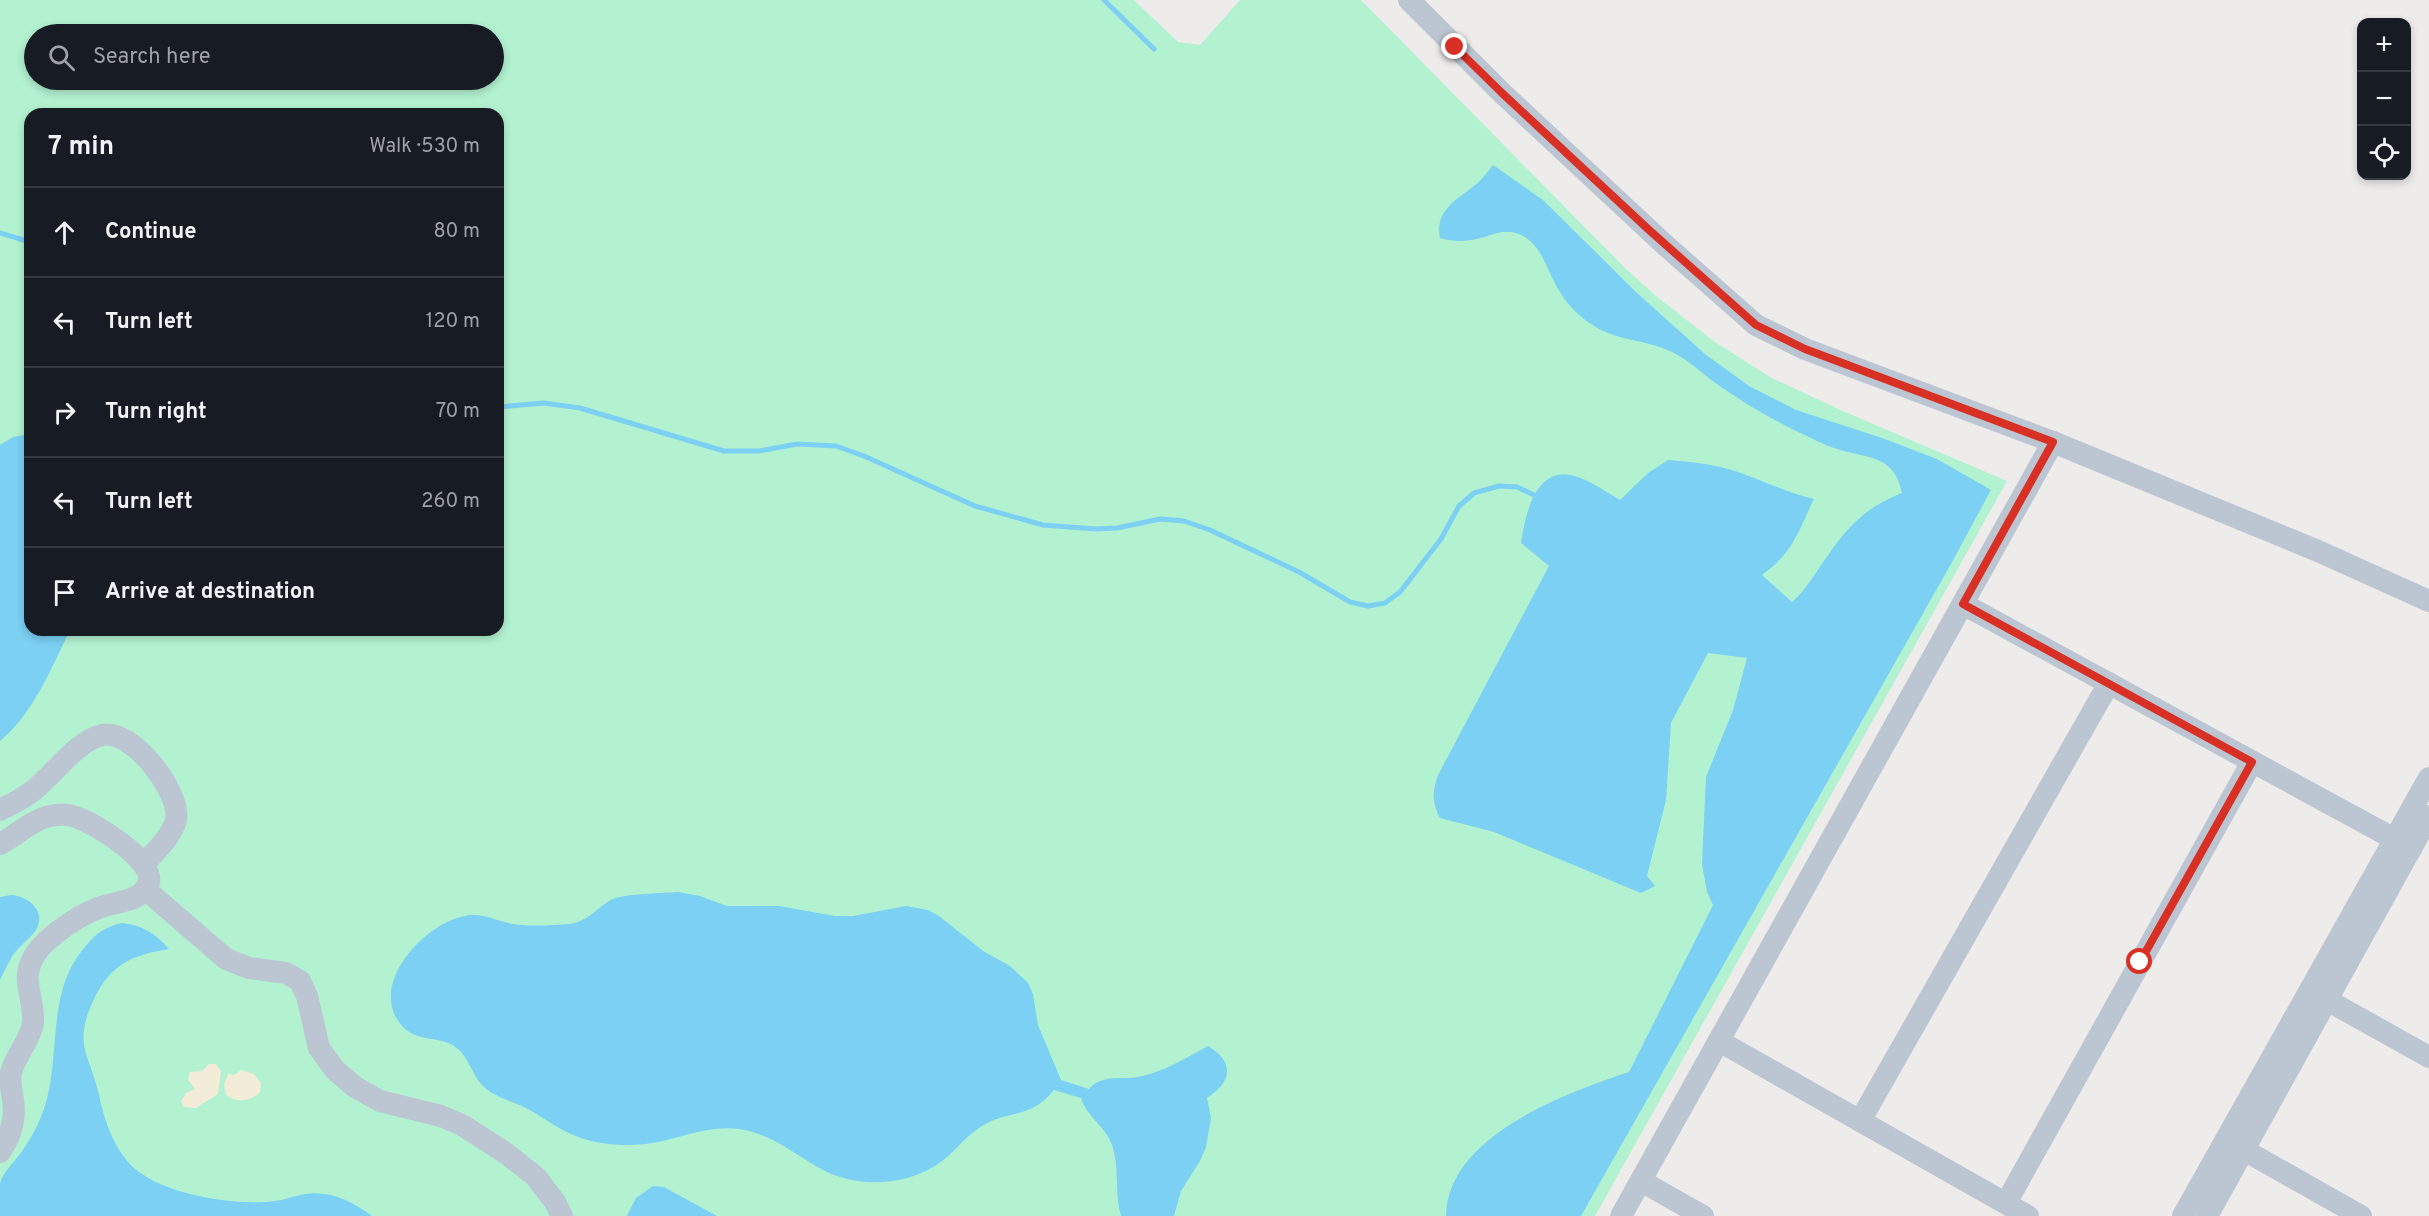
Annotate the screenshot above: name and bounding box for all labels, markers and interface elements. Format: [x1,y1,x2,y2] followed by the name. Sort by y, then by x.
[2357,18,2411,180] map controls
[2357,18,2411,72] button: +
[24,24,504,90] search box
[1441,33,1467,59] route end
[45,41,78,74] icon: search
[93,44,211,71] text: Search here
[2357,72,2411,126] button: −
[2357,126,2411,180] button: locate
[48,131,114,164] text: 7 min
[369,134,480,160] text: Walk · 530 m
[48,216,81,249] icon: ahead
[105,219,196,246] text: Continue
[434,219,480,245] text: 80 m
[48,306,81,339] icon: left
[105,309,193,336] text: Turn left
[426,309,480,335] text: 120 m
[48,396,81,429] icon: right
[105,399,207,426] text: Turn right
[436,399,480,425] text: 70 m
[48,486,81,519] icon: left
[105,489,193,516] text: Turn left
[421,489,480,515] text: 260 m
[48,576,81,609] icon: arrive
[105,579,315,606] text: Arrive at destination
[2126,948,2152,974] route start

